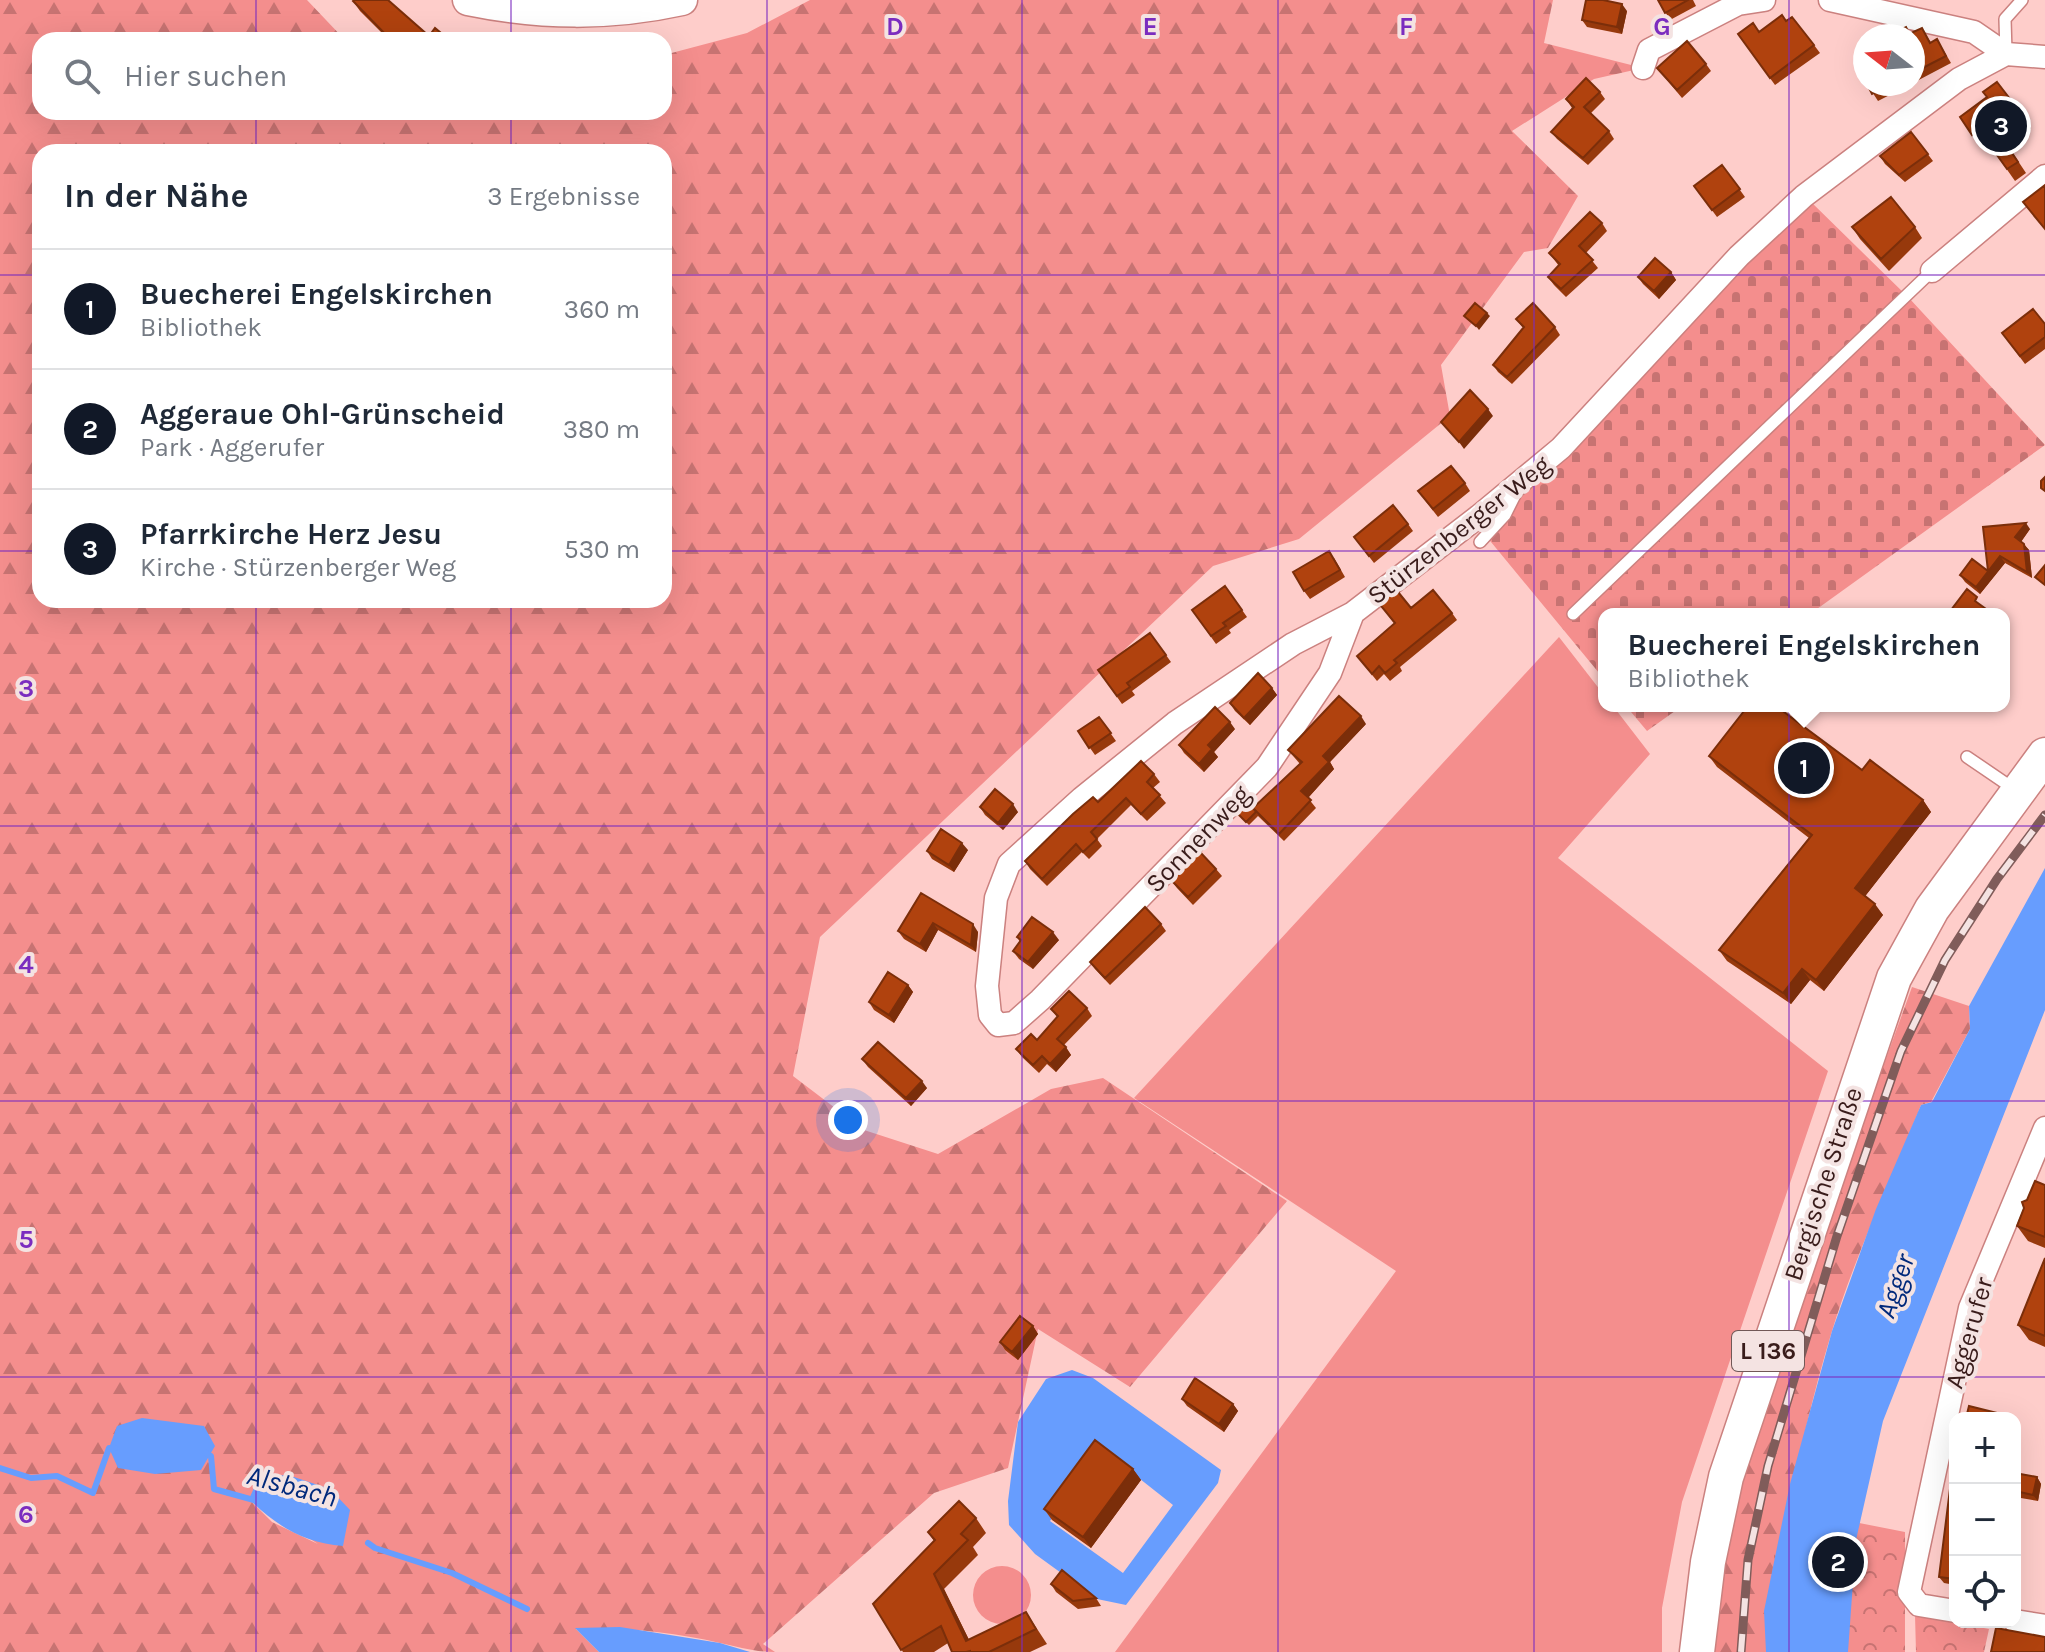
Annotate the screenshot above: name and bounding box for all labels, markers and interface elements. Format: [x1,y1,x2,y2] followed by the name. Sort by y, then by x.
[886,11,904,42] text: D
[1142,11,1158,42] text: E
[1399,11,1413,42] text: F
[1653,11,1671,42] text: G
[1853,24,1925,96] north arrow
[32,32,672,120] search box
[60,54,104,98] icon: search
[124,58,287,94] text: Hier suchen
[1975,96,2027,156] pin: 3
[64,176,248,216] text: In der Nähe
[487,181,640,212] text: 3 Ergebnisse
[140,276,493,312] text: Buecherei Engelskirchen
[85,294,95,325] text: 1
[564,294,640,325] text: 360 m
[140,312,262,343] text: Bibliothek
[140,396,505,432] text: Aggeraue Ohl-Grünscheid
[82,414,98,445] text: 2
[563,414,640,445] text: 380 m
[140,432,324,463] text: Park · Aggerufer
[1361,449,1557,611] street label: Stürzenberger Weg
[140,516,442,552] text: Pfarrkirche Herz Jesu
[82,534,98,565] text: 3
[564,534,640,565] text: 530 m
[140,552,456,583] text: Kirche · Stürzenberger Weg
[1598,608,2010,712] popup
[1628,627,1980,663] text: Buecherei Engelskirchen
[1628,663,1750,694] text: Bibliothek
[18,673,34,704] text: 3
[1778,738,1830,798] pin: 1
[1139,779,1257,899] street label: Sonnenweg
[18,949,34,980] text: 4
[1777,1083,1869,1285] street label: Bergische Straße
[828,1100,868,1140] your location
[18,1224,34,1255] text: 5
[1869,1248,1922,1322] water label: Agger
[1938,1273,2000,1392] street label: Aggerufer
[1732,1331,1804,1371] road number: L 136
[1949,1412,2021,1628] map controls
[1949,1412,2021,1484] button: +
[243,1458,341,1514] water label: Alsbach
[1949,1484,2021,1556] button: −
[18,1499,34,1530] text: 6
[1812,1532,1864,1592] pin: 2
[1949,1556,2021,1628] button: locate

